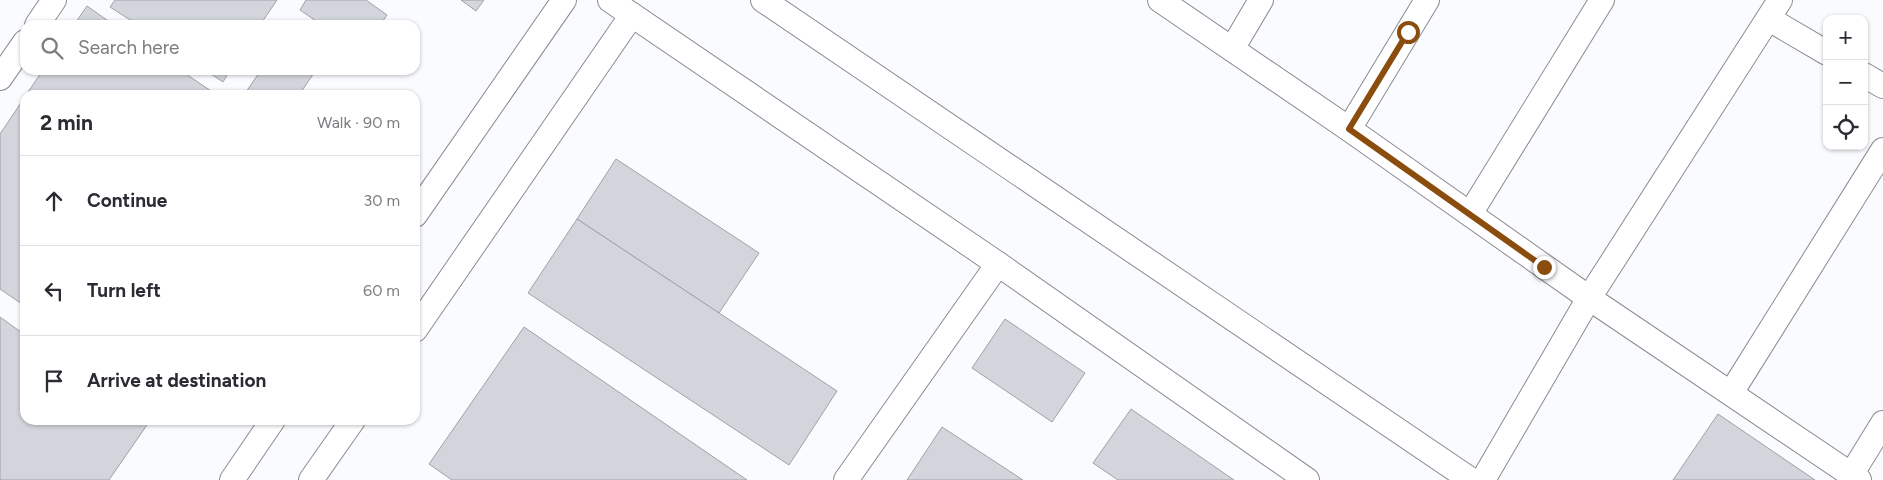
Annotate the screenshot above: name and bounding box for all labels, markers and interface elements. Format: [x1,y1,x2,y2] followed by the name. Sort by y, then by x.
[1823,15,1868,150] map controls
[1823,15,1868,60] button: +
[20,20,420,75] search box
[1397,21,1420,44] route start
[38,34,66,62] icon: search
[78,36,180,59] text: Search here
[1823,60,1868,105] button: −
[1823,105,1868,150] button: locate
[40,110,93,135] text: 2 min
[317,113,400,132] text: Walk · 90 m
[40,187,68,215] icon: ahead
[87,189,167,212] text: Continue
[363,191,400,210] text: 30 m
[1533,256,1556,279] route end
[40,277,68,305] icon: left
[87,279,161,302] text: Turn left
[363,281,400,300] text: 60 m
[40,367,68,395] icon: arrive
[87,369,266,392] text: Arrive at destination

